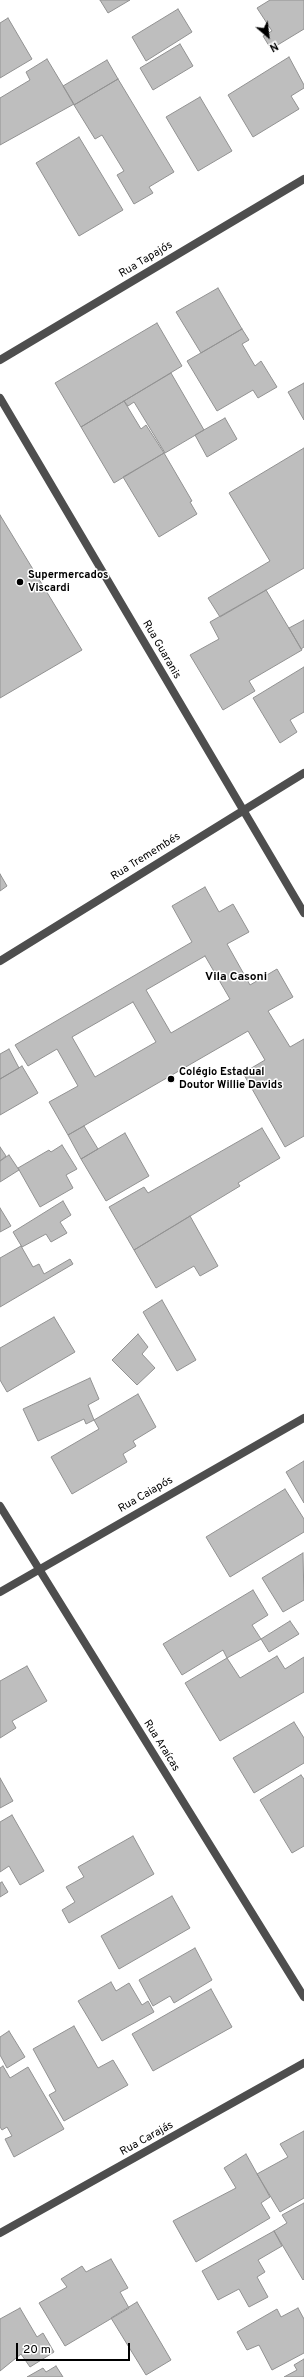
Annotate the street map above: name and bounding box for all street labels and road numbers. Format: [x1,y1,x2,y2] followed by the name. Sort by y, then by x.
[117,239,175,281] street label: Rua Tapajós
[139,618,183,682] street label: Rua Guaranis
[109,830,183,884] street label: Rua Tremembés
[116,1474,176,1516] street label: Rua Caiapós
[140,1718,182,1774] street label: Rua Araícas
[118,2119,176,2159] street label: Rua Carajás

